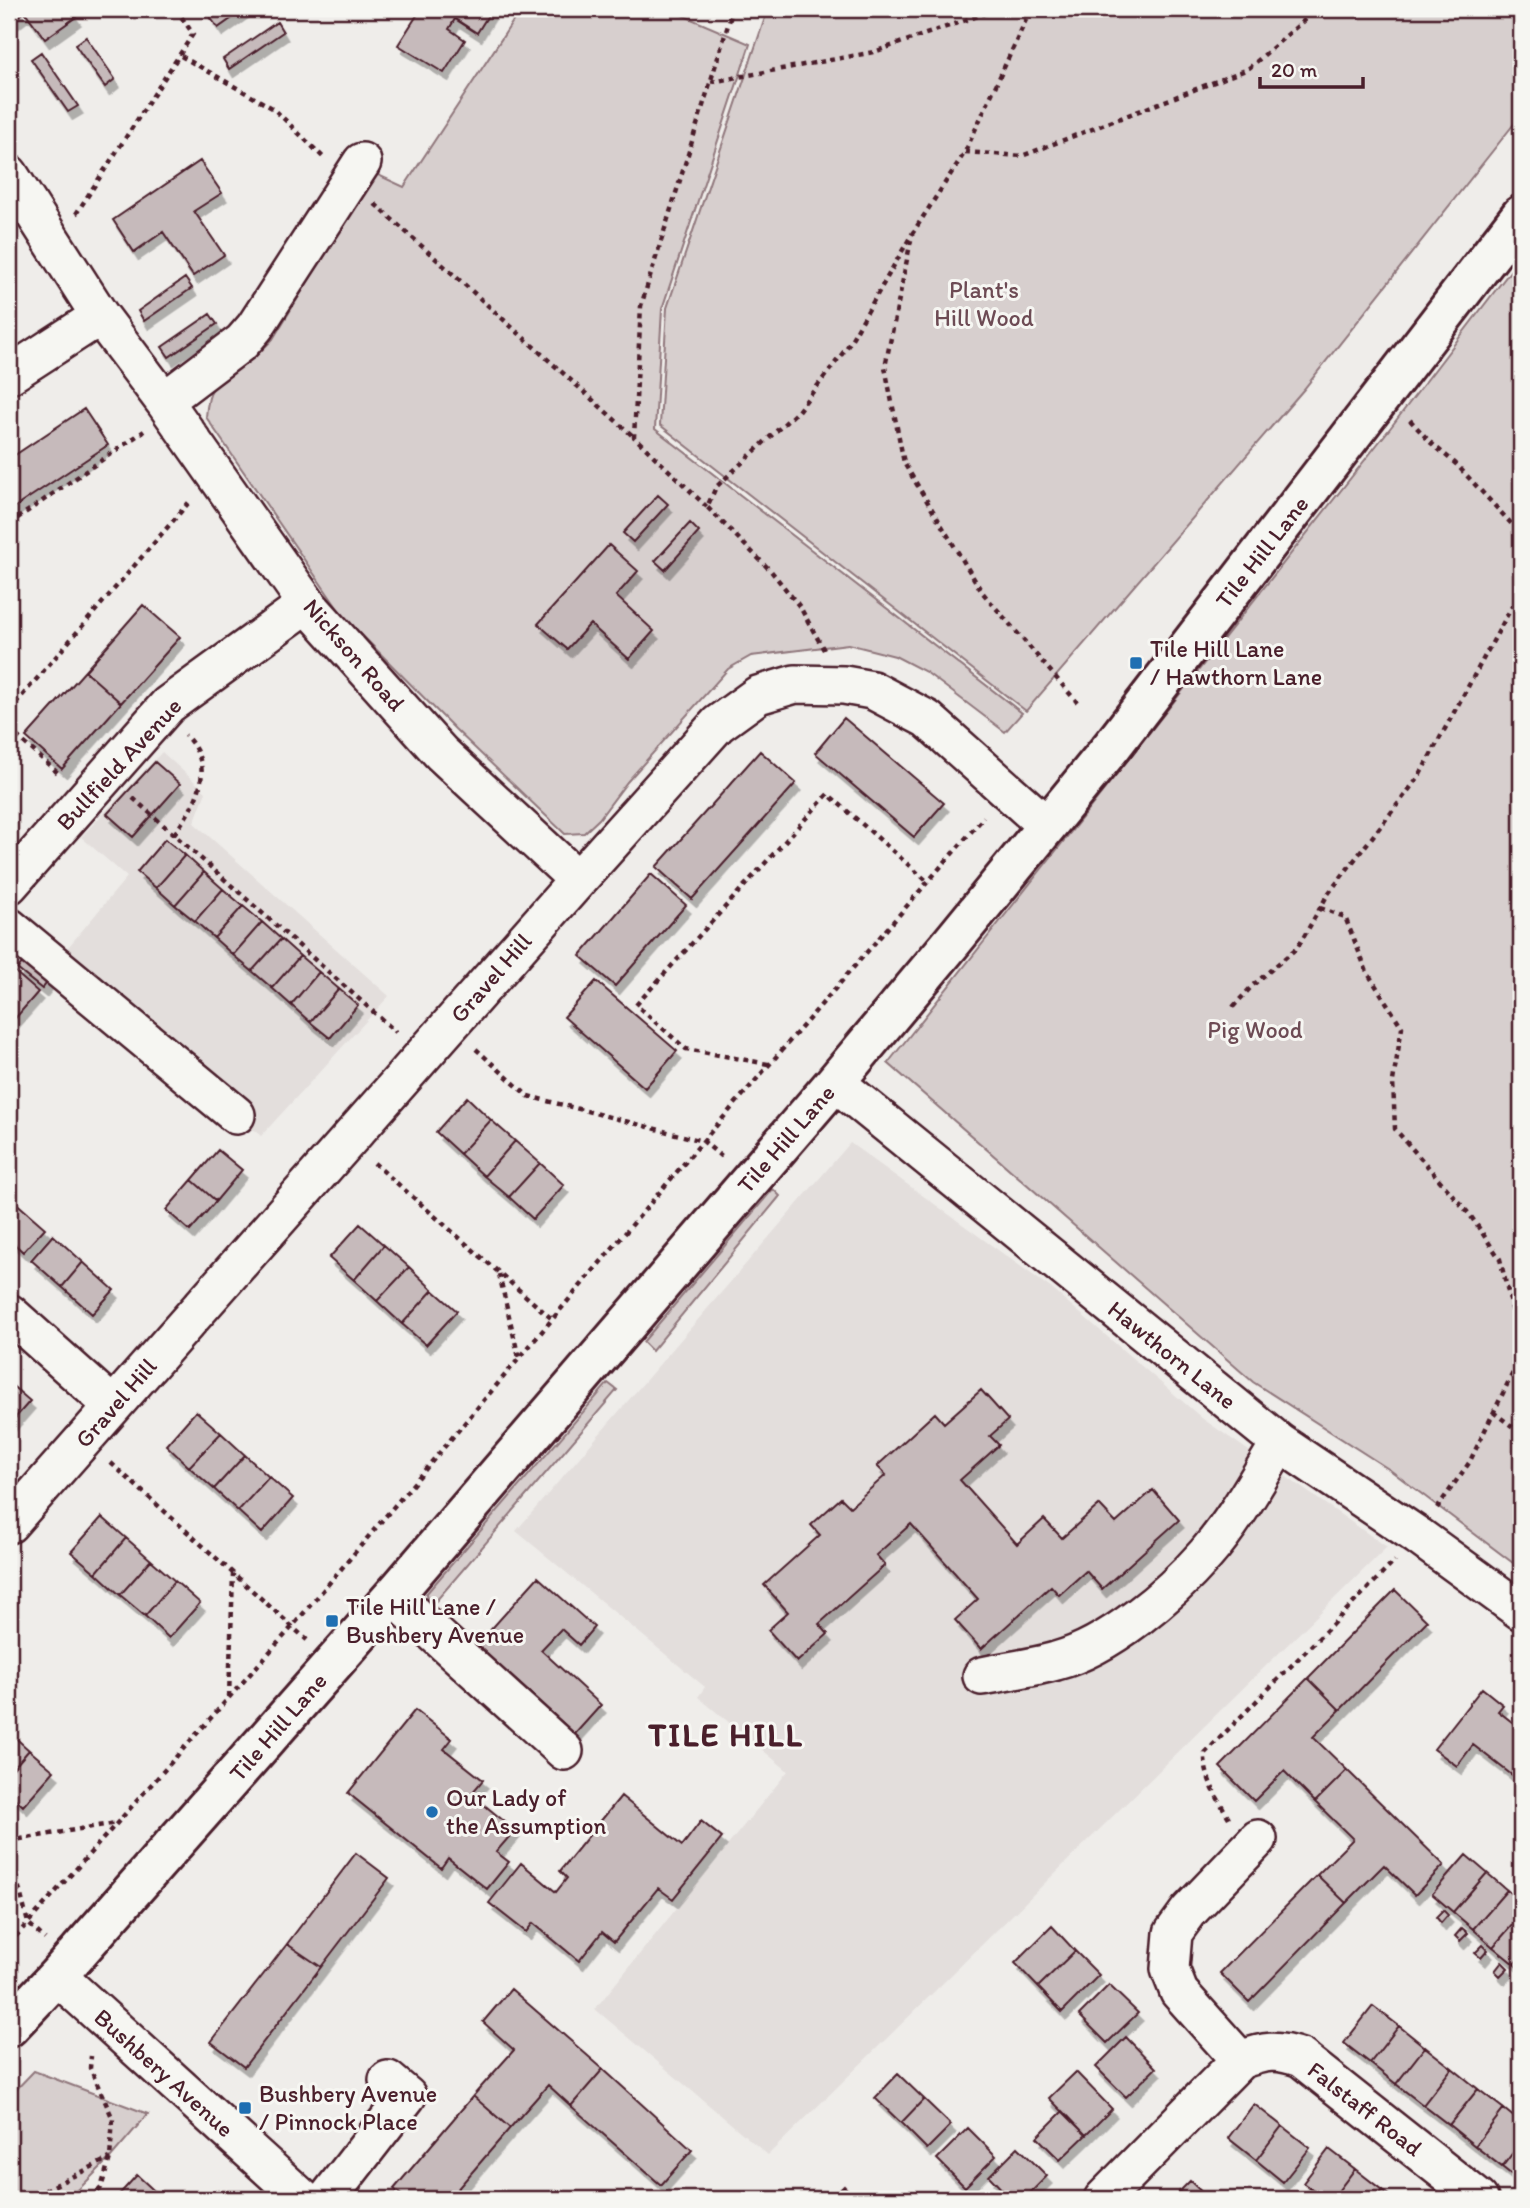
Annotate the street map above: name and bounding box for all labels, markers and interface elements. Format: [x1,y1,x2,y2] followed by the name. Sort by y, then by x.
[1260,46,1364,90] scale bar
[1271,57,1318,82] text: 20 m
[934,275,1034,332] park label: Plant's Hill Wood
[1209,490,1314,614] street label: Tile Hill Lane
[298,592,411,717] street label: Nickson Road
[1150,634,1322,691] place label: Tile Hill Lane / Hawthorn Lane
[1128,655,1144,671] marker: Tile Hill Lane / Hawthorn Lane
[50,691,187,836] street label: Bullfield Avenue
[444,927,538,1029] street label: Gravel Hill
[1207,1015,1303,1044] park label: Pig Wood
[731,1078,841,1199] street label: Tile Hill Lane
[1102,1294,1242,1415] street label: Hawthorn Lane
[69,1352,163,1454] street label: Gravel Hill
[346,1592,524,1649] place label: Tile Hill Lane / Bushbery Avenue
[324,1613,340,1629] marker: Tile Hill Lane / Bushbery Avenue
[223,1666,333,1787] street label: Tile Hill Lane
[647,1716,804,1754] district label: TILE HILL
[446,1783,607,1840] place label: Our Lady of the Assumption
[424,1804,440,1820] marker: Our Lady of the Assumption
[88,2002,240,2143] street label: Bushbery Avenue
[1302,2055,1428,2162] street label: Falstaff Road
[259,2079,437,2136] place label: Bushbery Avenue / Pinnock Place
[237,2100,253,2116] marker: Bushbery Avenue / Pinnock Place

